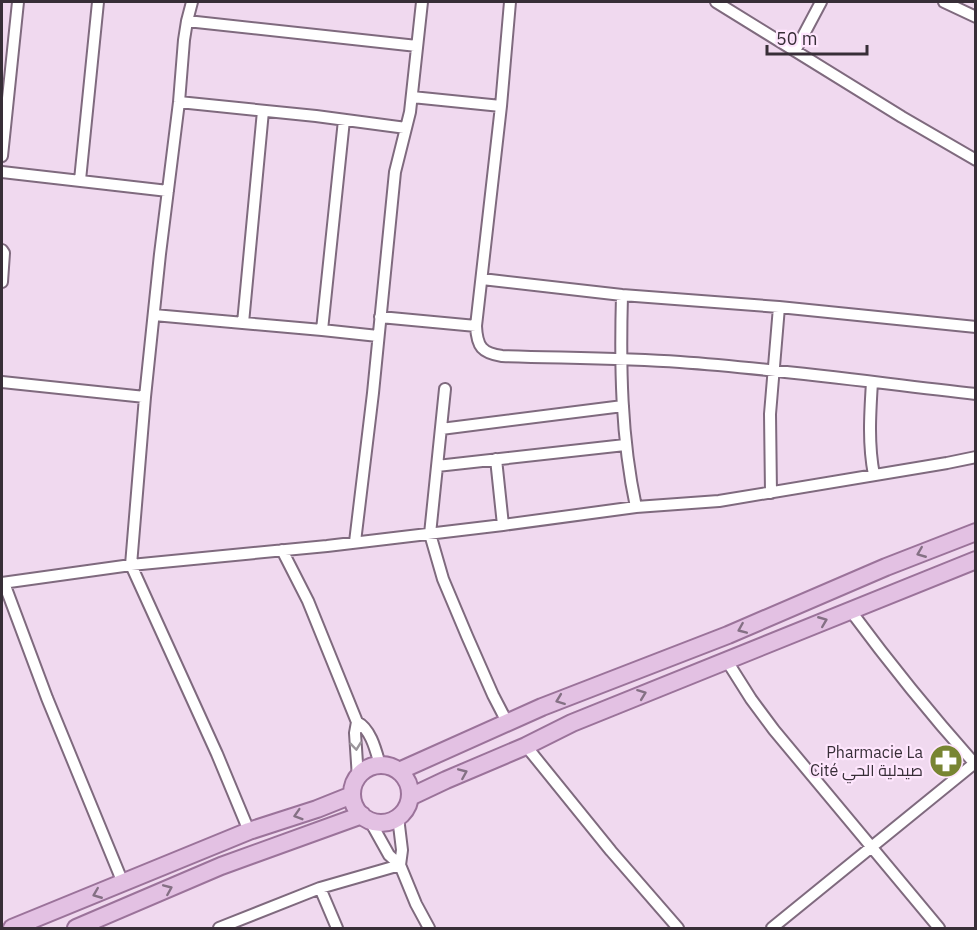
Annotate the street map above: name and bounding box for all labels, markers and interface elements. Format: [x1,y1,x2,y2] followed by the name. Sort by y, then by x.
[767,18,868,56] scale bar
[776,27,818,50] text: 50 m
[916,546,927,559] one-way arrow
[816,616,827,628] one-way arrow
[737,622,748,634] one-way arrow
[636,689,647,702] one-way arrow
[555,693,566,705] one-way arrow
[349,741,362,750] one-way arrow
[810,742,923,784] place label: Pharmacie La Cité صيدلية الحي
[928,743,964,779] pharmacy icon: Pharmacie La Cité صيدلية الحي
[457,768,468,780] one-way arrow
[293,808,304,820] one-way arrow
[162,884,173,896] one-way arrow
[92,887,103,899] one-way arrow

